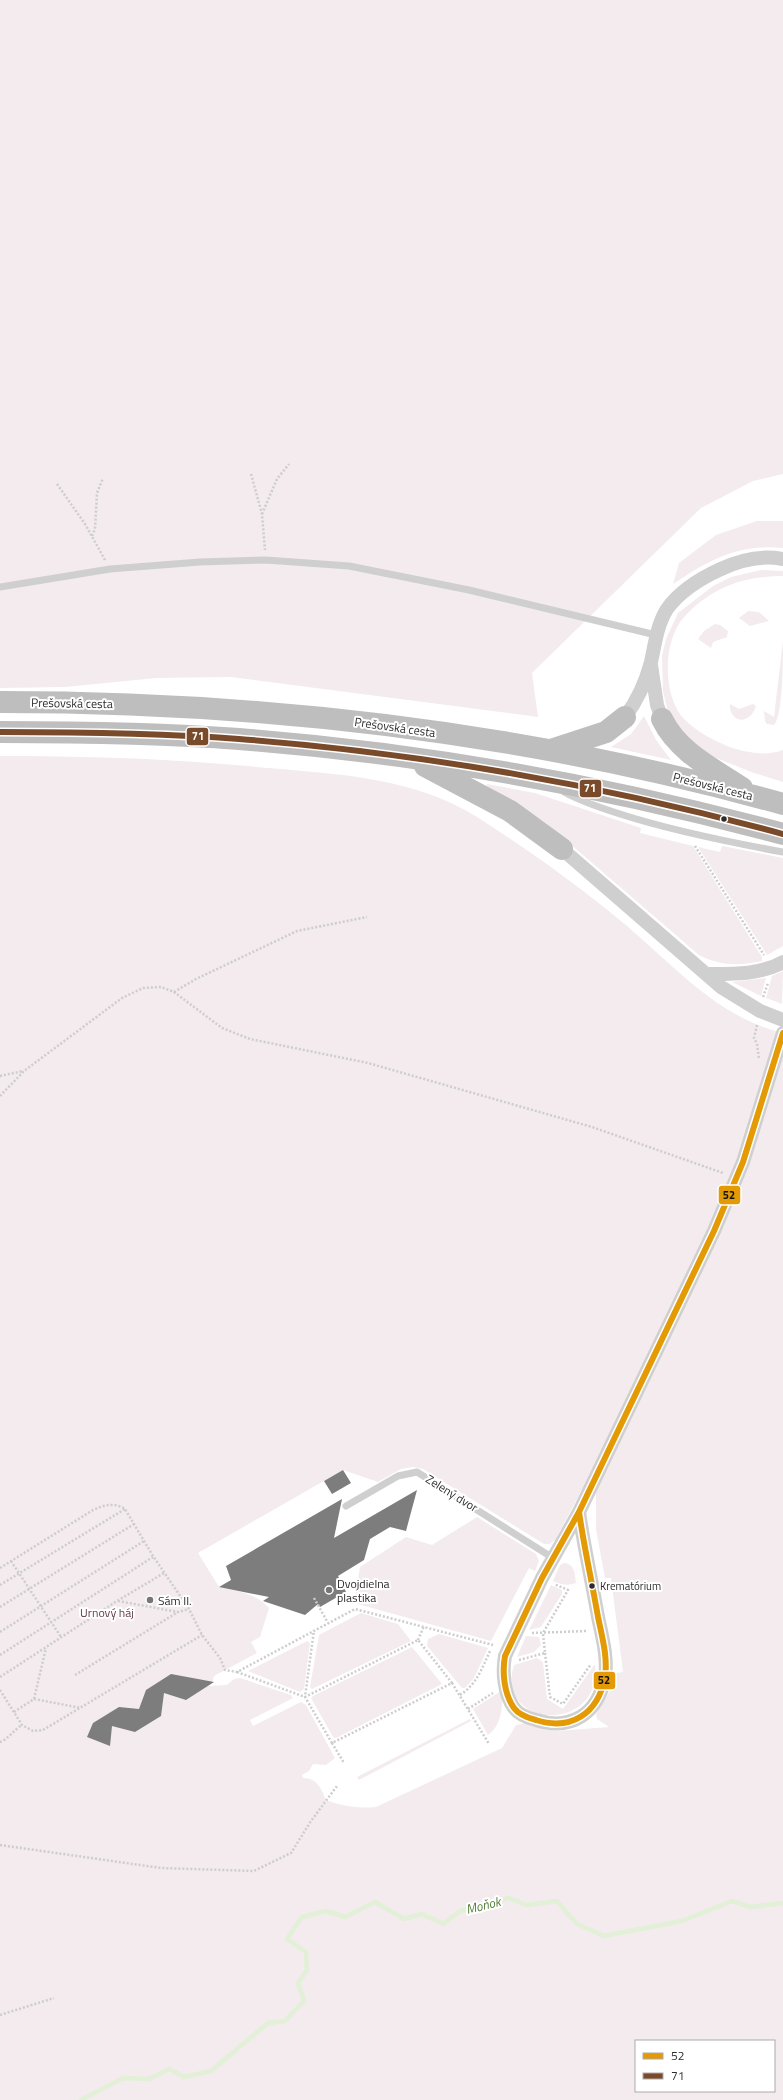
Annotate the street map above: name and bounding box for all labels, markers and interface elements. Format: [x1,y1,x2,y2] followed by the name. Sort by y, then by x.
[31,693,113,713] street label: Prešovská cesta
[353,712,437,742] street label: Prešovská cesta
[186,727,209,746] line badge: 71
[192,728,204,744] text: 71
[671,767,755,805] street label: Prešovská cesta
[579,779,602,798] line badge: 71
[584,780,596,796] text: 71
[719,814,729,824] unlabelled marker
[718,1185,741,1205] line badge: 52
[723,1187,735,1203] text: 52
[422,1469,482,1517] street label: Zelený dvor
[337,1574,390,1607] place label: Dvojdielna plastika
[600,1578,661,1594] place label: Krematórium
[587,1581,597,1591] marker: Krematórium
[324,1585,334,1595] marker: Dvojdielna plastika
[158,1591,192,1610] place label: Sám II.
[145,1595,155,1605] marker: Sám II.
[80,1603,134,1622] park label: Urnový háj
[593,1671,616,1690] line badge: 52
[598,1672,610,1688] text: 52
[464,1891,505,1919] water label: Moňok
[635,2040,775,2092] legend
[671,2046,684,2065] text: 52
[671,2066,684,2085] text: 71

